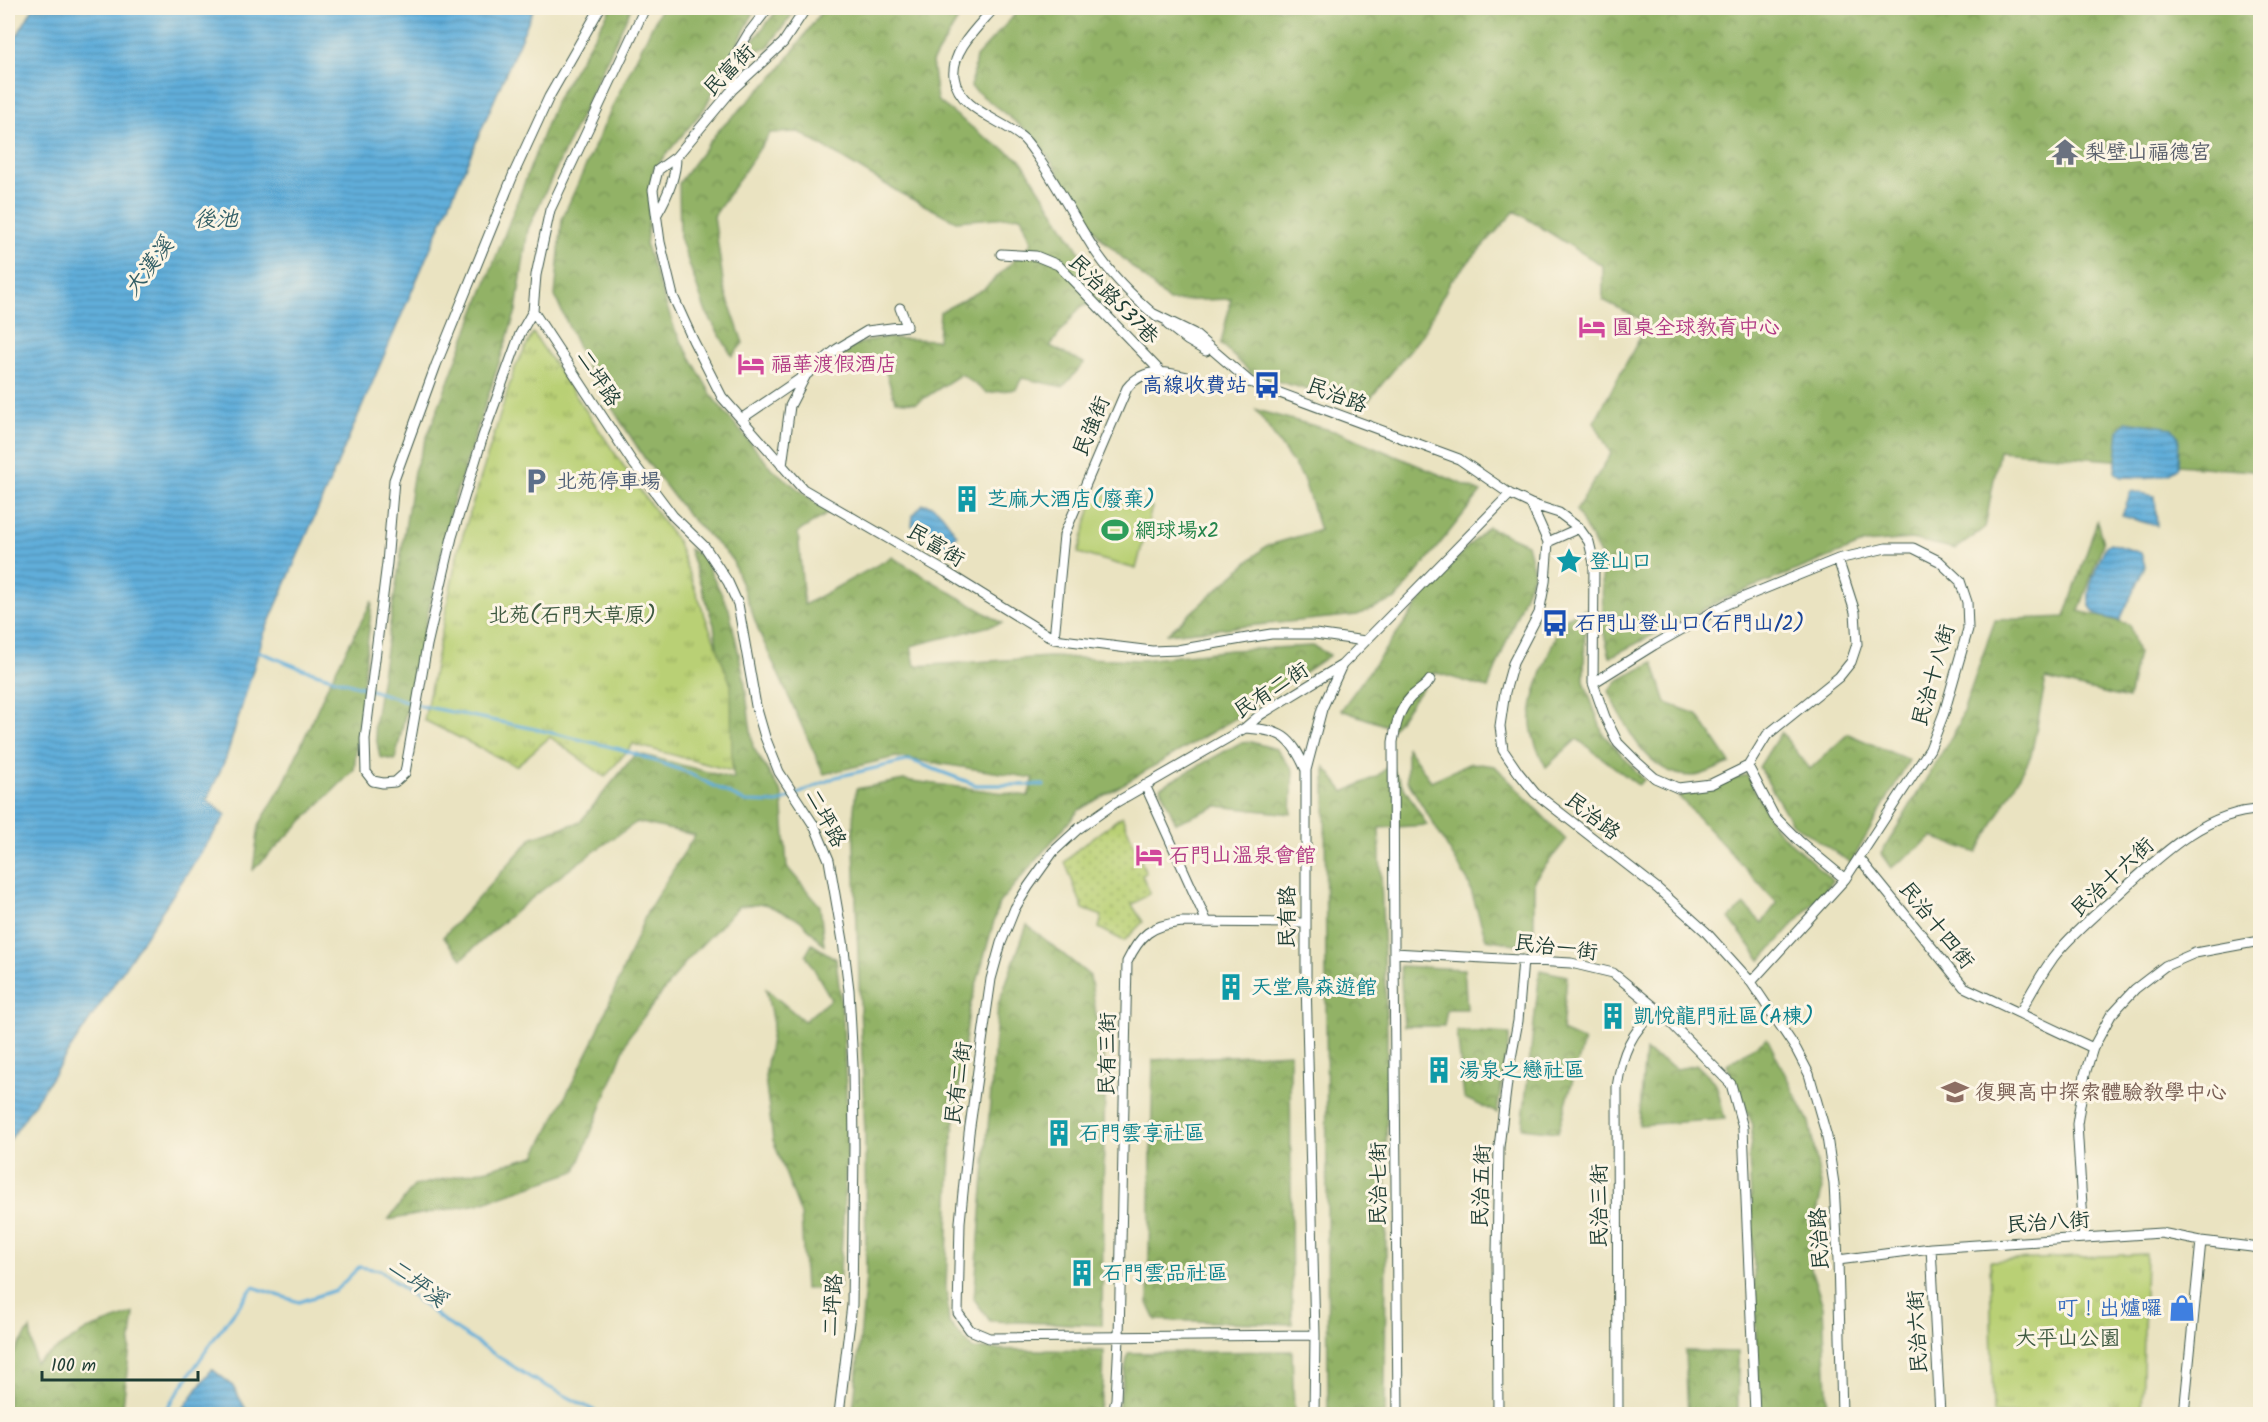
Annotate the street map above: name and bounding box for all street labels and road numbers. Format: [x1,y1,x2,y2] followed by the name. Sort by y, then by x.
[696,37,764,105] street label: 民富街
[1060,247,1166,353] street label: 民治路537巷
[567,343,629,414] street label: 二坪路
[1301,370,1372,423] street label: 民治路
[1065,391,1120,462] street label: 民強街
[900,516,971,577] street label: 民富街
[1904,620,1965,730] street label: 民治十八街
[1228,655,1316,728] street label: 民有二街
[795,783,854,854] street label: 二坪路
[1557,785,1627,850] street label: 民治路
[2063,830,2163,926] street label: 民治十六街
[1890,875,1982,977] street label: 民治十四街
[1272,886,1305,949] street label: 民有路
[1512,927,1600,970] street label: 民治一街
[1091,1012,1126,1096] street label: 民有三街
[937,1039,982,1127] street label: 民有二街
[1363,1142,1396,1226] street label: 民治七街
[1465,1144,1500,1229] street label: 民治五街
[1584,1164,1617,1248] street label: 民治三街
[2005,1204,2091,1243] street label: 民治八街
[1802,1207,1839,1271] street label: 民治路
[815,1273,852,1338] street label: 二坪路
[1900,1289,1937,1375] street label: 民治六街

